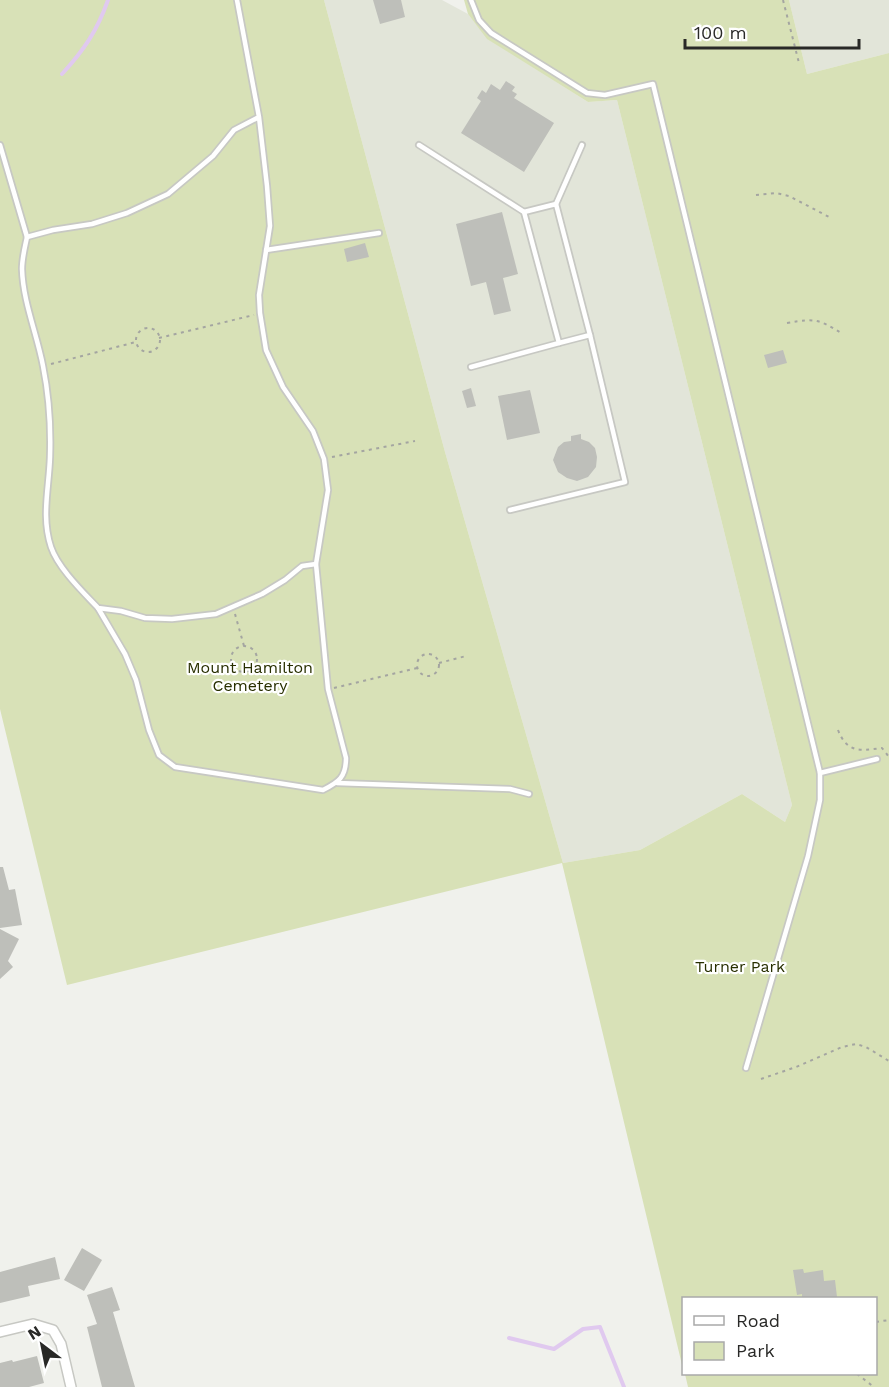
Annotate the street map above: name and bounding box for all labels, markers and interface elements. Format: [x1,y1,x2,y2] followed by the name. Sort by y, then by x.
[685,12,859,50] scale bar
[694,22,747,43] text: 100 m
[187,658,313,695] park label: Mount Hamilton Cemetery
[695,957,785,976] park label: Turner Park
[682,1297,877,1375] legend
[736,1310,780,1331] text: Road
[12,1315,72,1375] north arrow
[24,1322,44,1344] text: N
[736,1340,775,1361] text: Park

